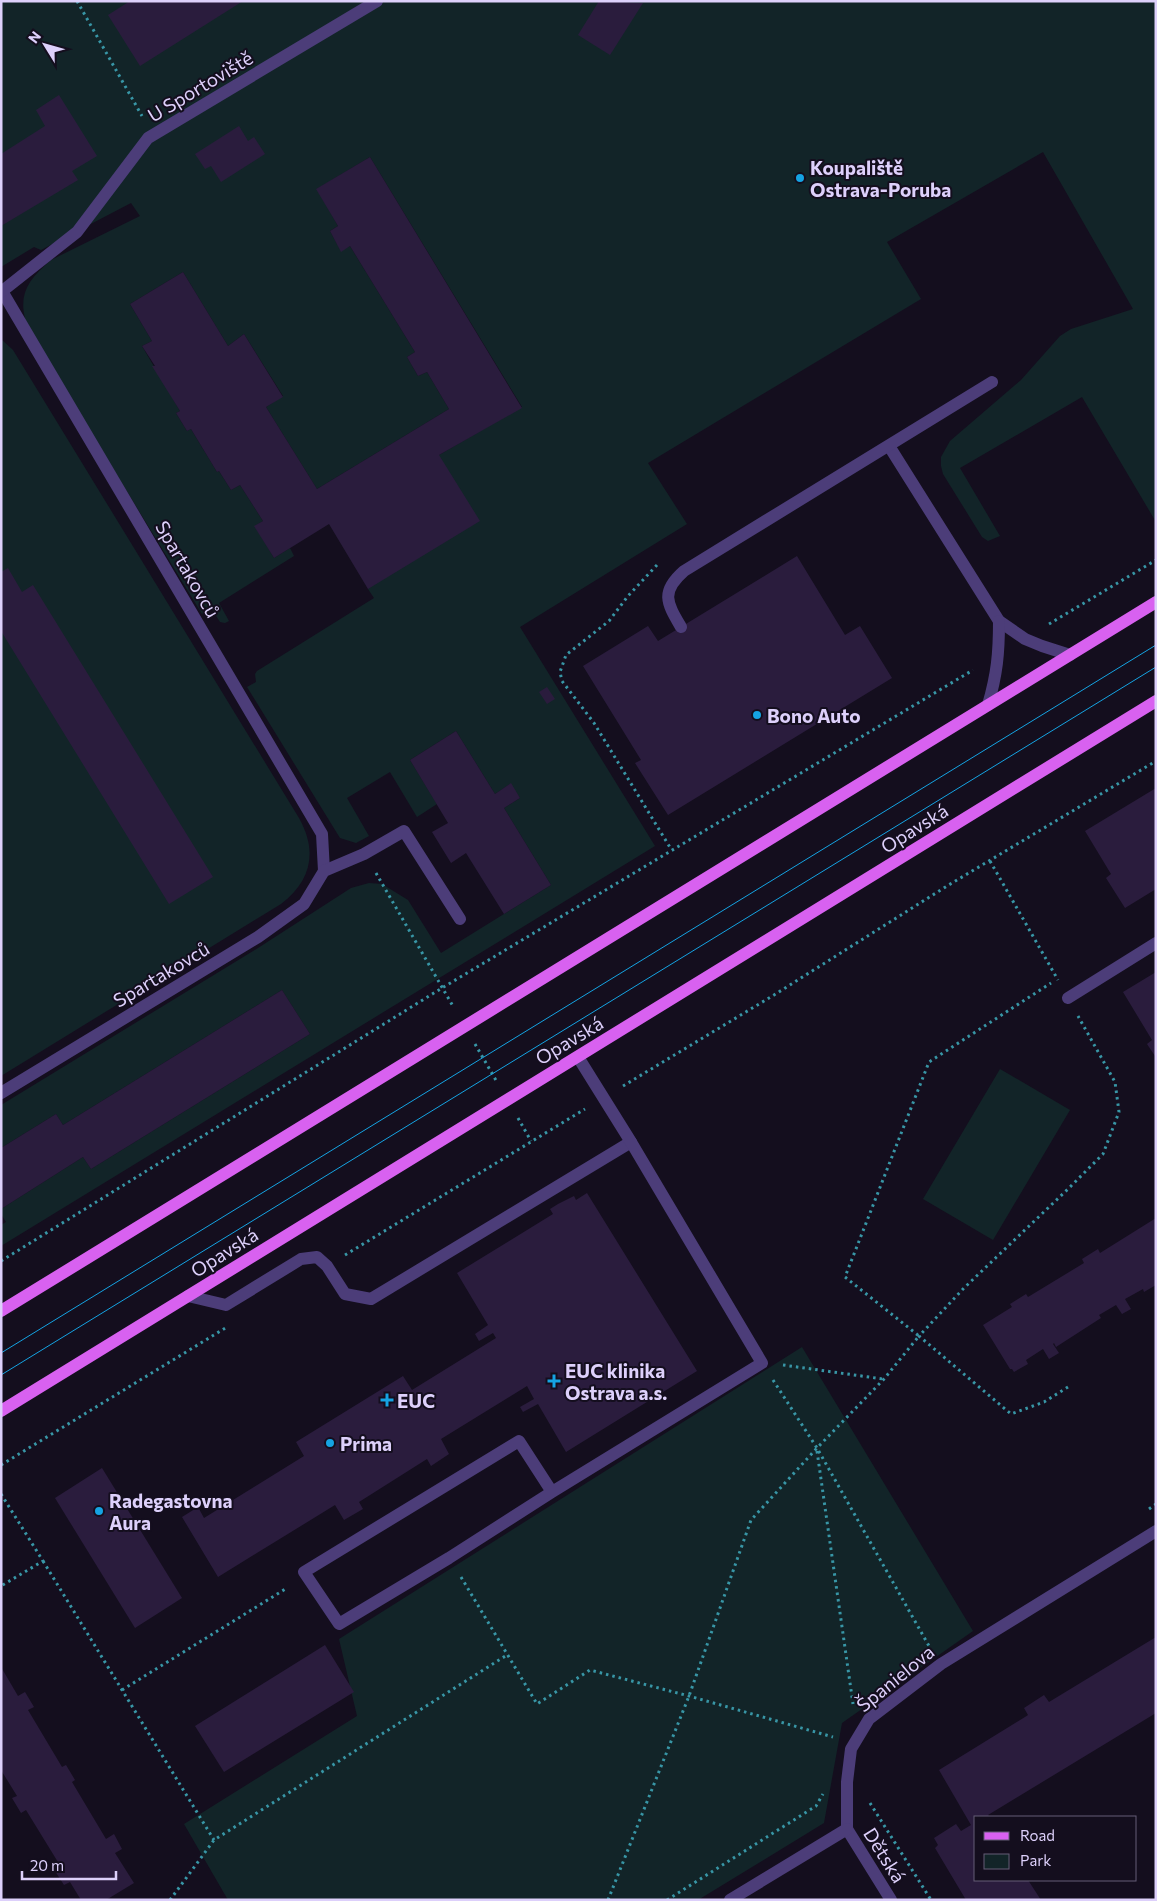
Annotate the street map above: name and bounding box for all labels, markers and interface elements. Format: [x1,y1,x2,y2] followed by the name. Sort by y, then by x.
[20,20,70,70] north arrow
[24,28,44,46] text: N
[143,46,257,126] street label: U Sportoviště
[810,156,951,201] place label: Koupaliště Ostrava-Poruba
[794,172,806,184] marker: Koupaliště Ostrava-Poruba
[151,517,225,621] street label: Spartakovců
[767,704,861,727] place label: Bono Auto
[751,709,763,721] marker: Bono Auto
[876,798,952,858] street label: Opavská
[109,936,213,1012] street label: Spartakovců
[531,1011,607,1069] street label: Opavská
[186,1222,262,1282] street label: Opavská
[565,1359,667,1404] place label: EUC klinika Ostrava a.s.
[547,1374,561,1388] marker: EUC klinika Ostrava a.s.
[397,1389,435,1412] place label: EUC
[381,1394,393,1406] marker: EUC
[340,1432,392,1455] place label: Prima
[324,1437,336,1449] marker: Prima
[109,1489,233,1534] place label: Radegastovna Aura
[93,1505,105,1517] marker: Radegastovna Aura
[851,1639,939,1716] street label: Španielova
[974,1816,1137,1881] legend
[859,1823,911,1887] street label: Dětská
[1020,1826,1055,1844] text: Road
[22,1848,116,1880] scale bar
[1020,1851,1051,1869] text: Park
[30,1856,64,1874] text: 20 m

